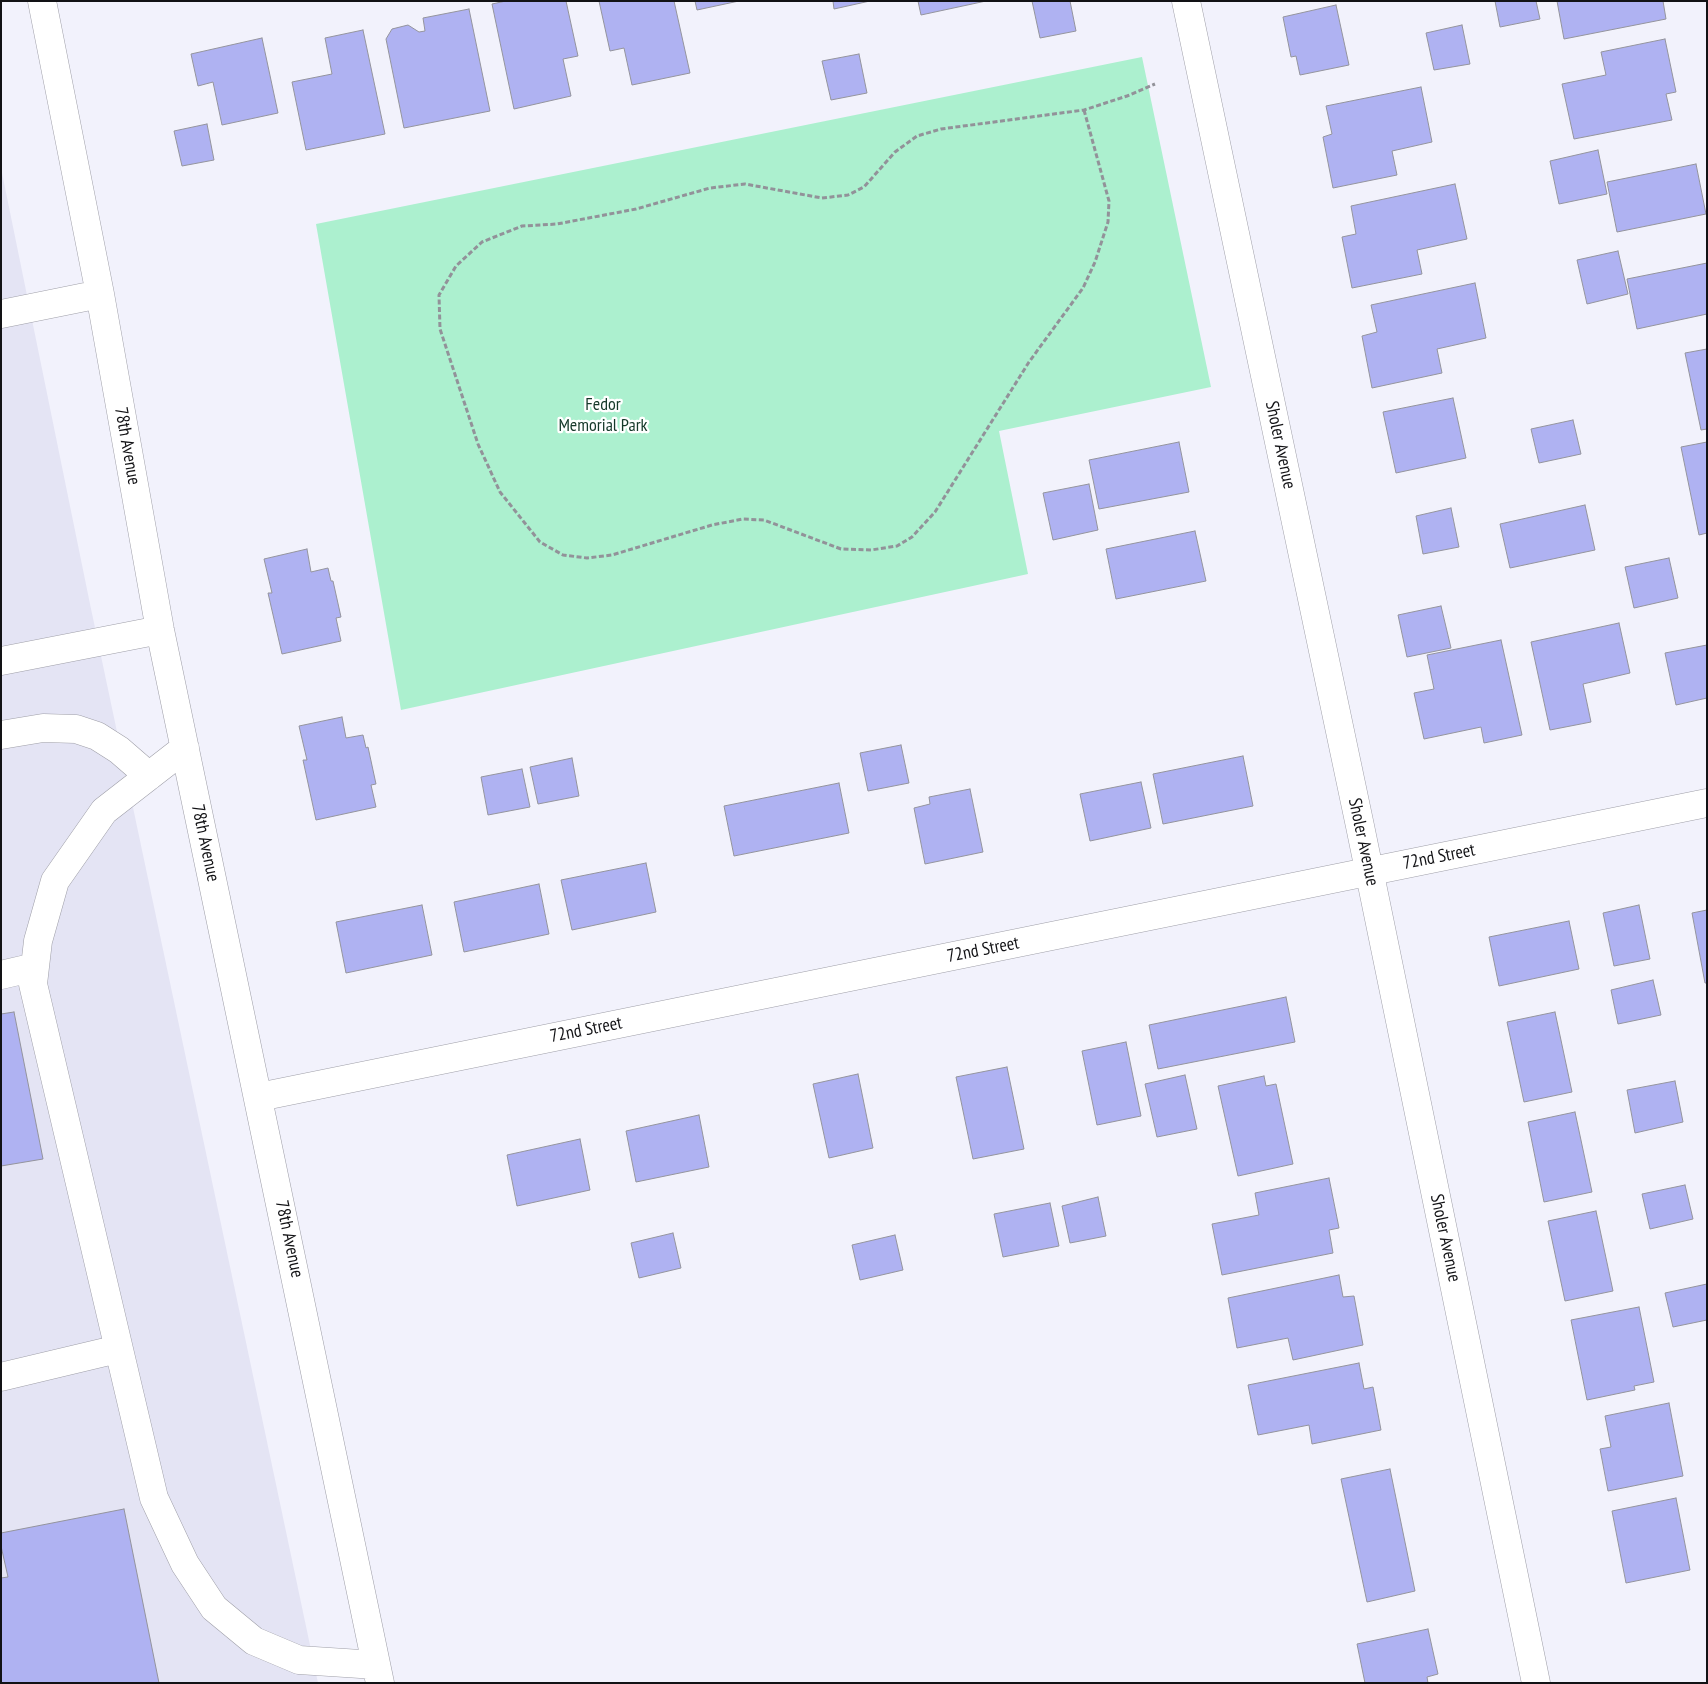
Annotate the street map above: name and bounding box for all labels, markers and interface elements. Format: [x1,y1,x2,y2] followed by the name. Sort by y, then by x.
[558,394,648,436] park label: Fedor Memorial Park
[1260,399,1300,491] street label: Sholer Avenue
[110,406,144,486] street label: 78th Avenue
[1343,796,1383,888] street label: Sholer Avenue
[186,802,224,884] street label: 78th Avenue
[1401,839,1477,875] street label: 72nd Street
[945,932,1021,968] street label: 72nd Street
[548,1012,624,1048] street label: 72nd Street
[1425,1192,1465,1284] street label: Sholer Avenue
[270,1198,308,1280] street label: 78th Avenue

